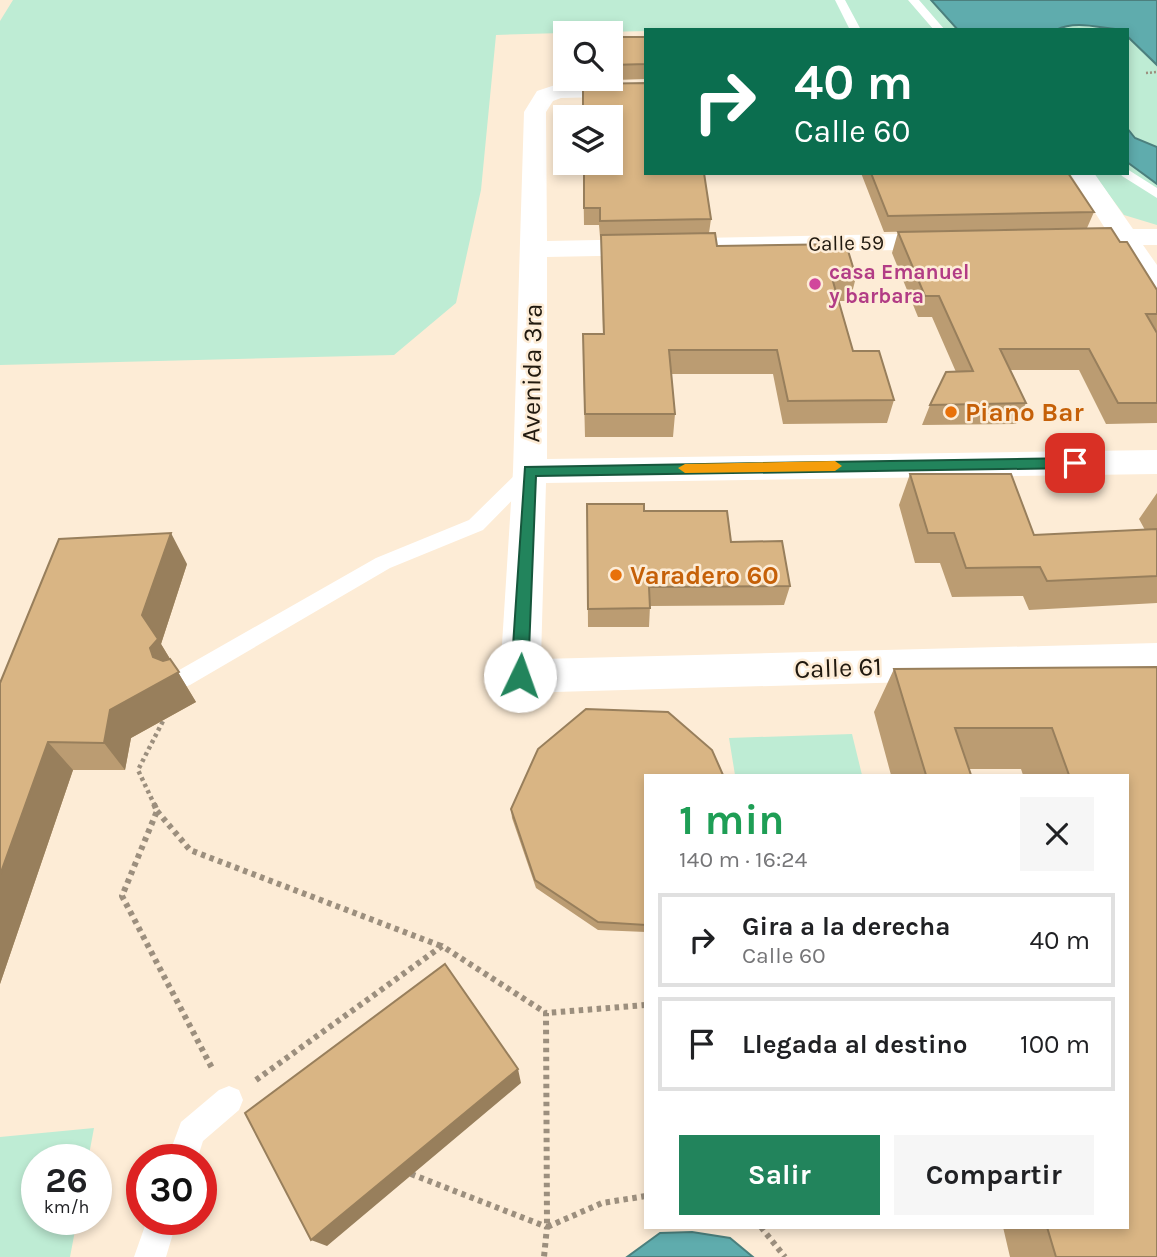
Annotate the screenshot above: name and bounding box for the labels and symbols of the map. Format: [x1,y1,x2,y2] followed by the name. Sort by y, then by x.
[808,230,884,256] street label: Calle 59
[829,260,969,308] place label: casa Emanuel y barbara
[807,276,823,292] marker: casa Emanuel y barbara
[515,303,549,443] street label: Avenida 3ra
[965,397,1084,428] place label: Piano Bar
[943,404,959,420] marker: Piano Bar
[1045,433,1105,493] pin
[630,560,779,591] place label: Varadero 60
[608,567,624,583] marker: Varadero 60
[483,639,557,713] position arrow
[794,651,882,685] street label: Calle 61
[126,1144,217,1235] speed limit sign: 30

